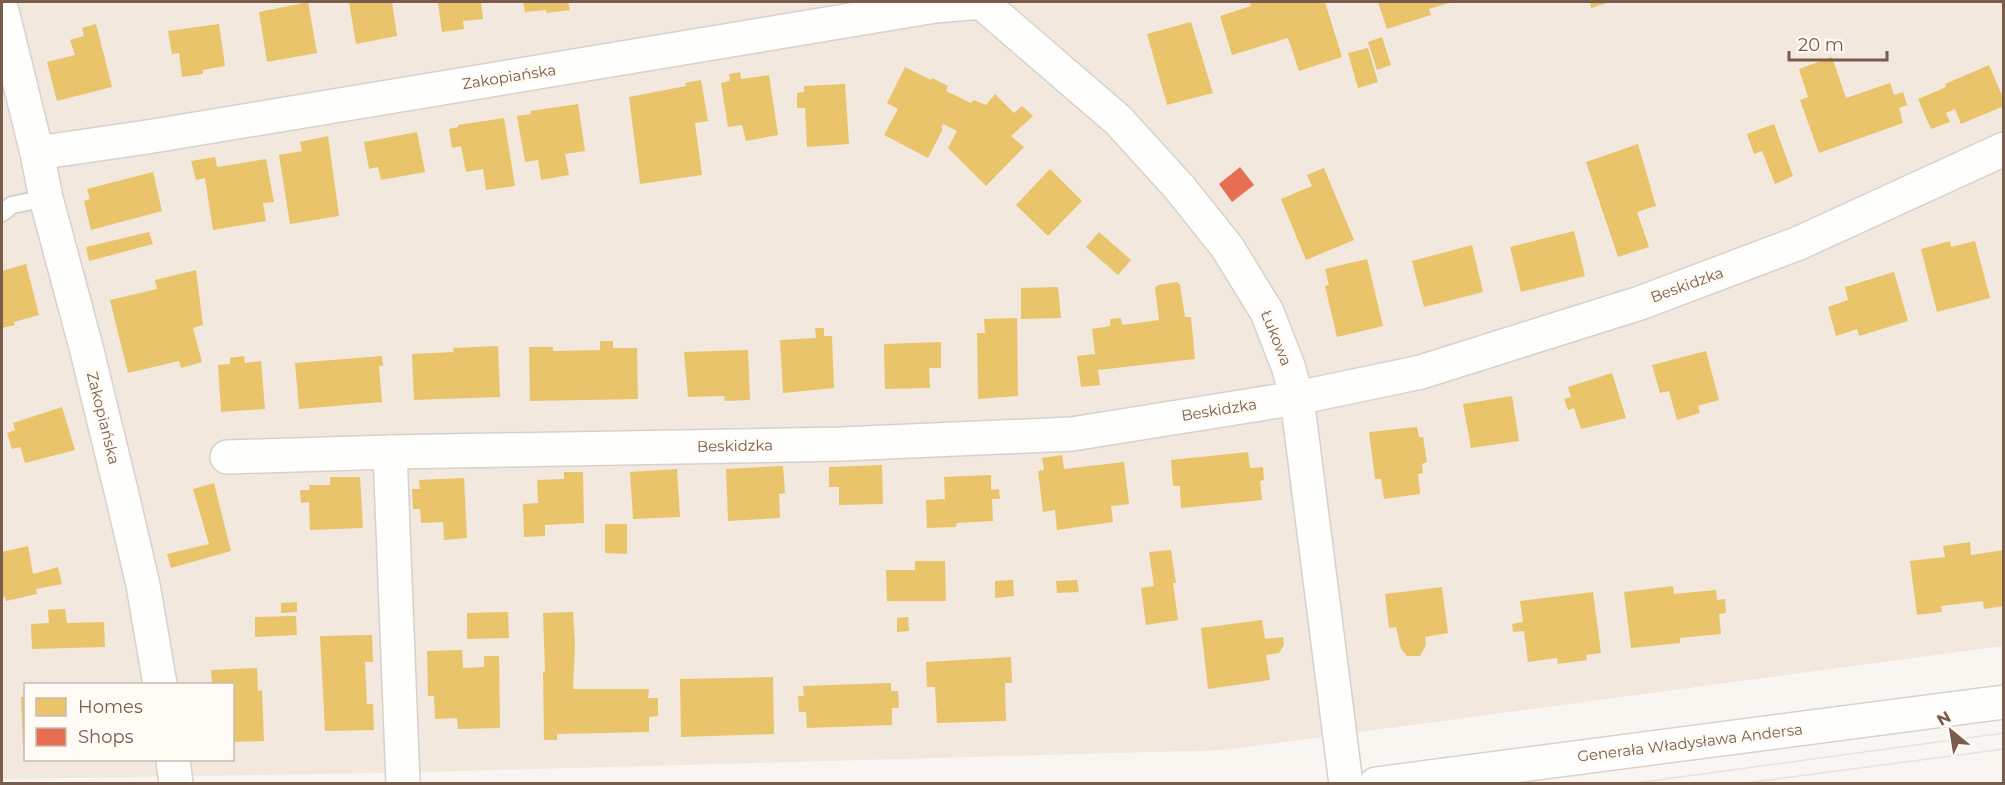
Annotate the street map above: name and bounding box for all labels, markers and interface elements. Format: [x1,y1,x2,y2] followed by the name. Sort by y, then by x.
[1789,24,1886,62] scale bar
[1798,34,1844,56] text: 20 m
[461,60,557,93] street label: Zakopiańska
[1648,263,1726,306] street label: Beskidzka
[1257,307,1296,368] street label: Łukowa
[83,370,124,466] street label: Zakopiańska
[1180,394,1258,425] street label: Beskidzka
[697,435,773,456] street label: Beskidzka
[24,683,234,761] legend
[78,696,143,718] text: Homes
[1921,701,1981,761] north arrow
[1933,707,1954,730] text: N
[1576,719,1804,766] street label: Generała Władysława Andersa
[78,726,134,748] text: Shops

